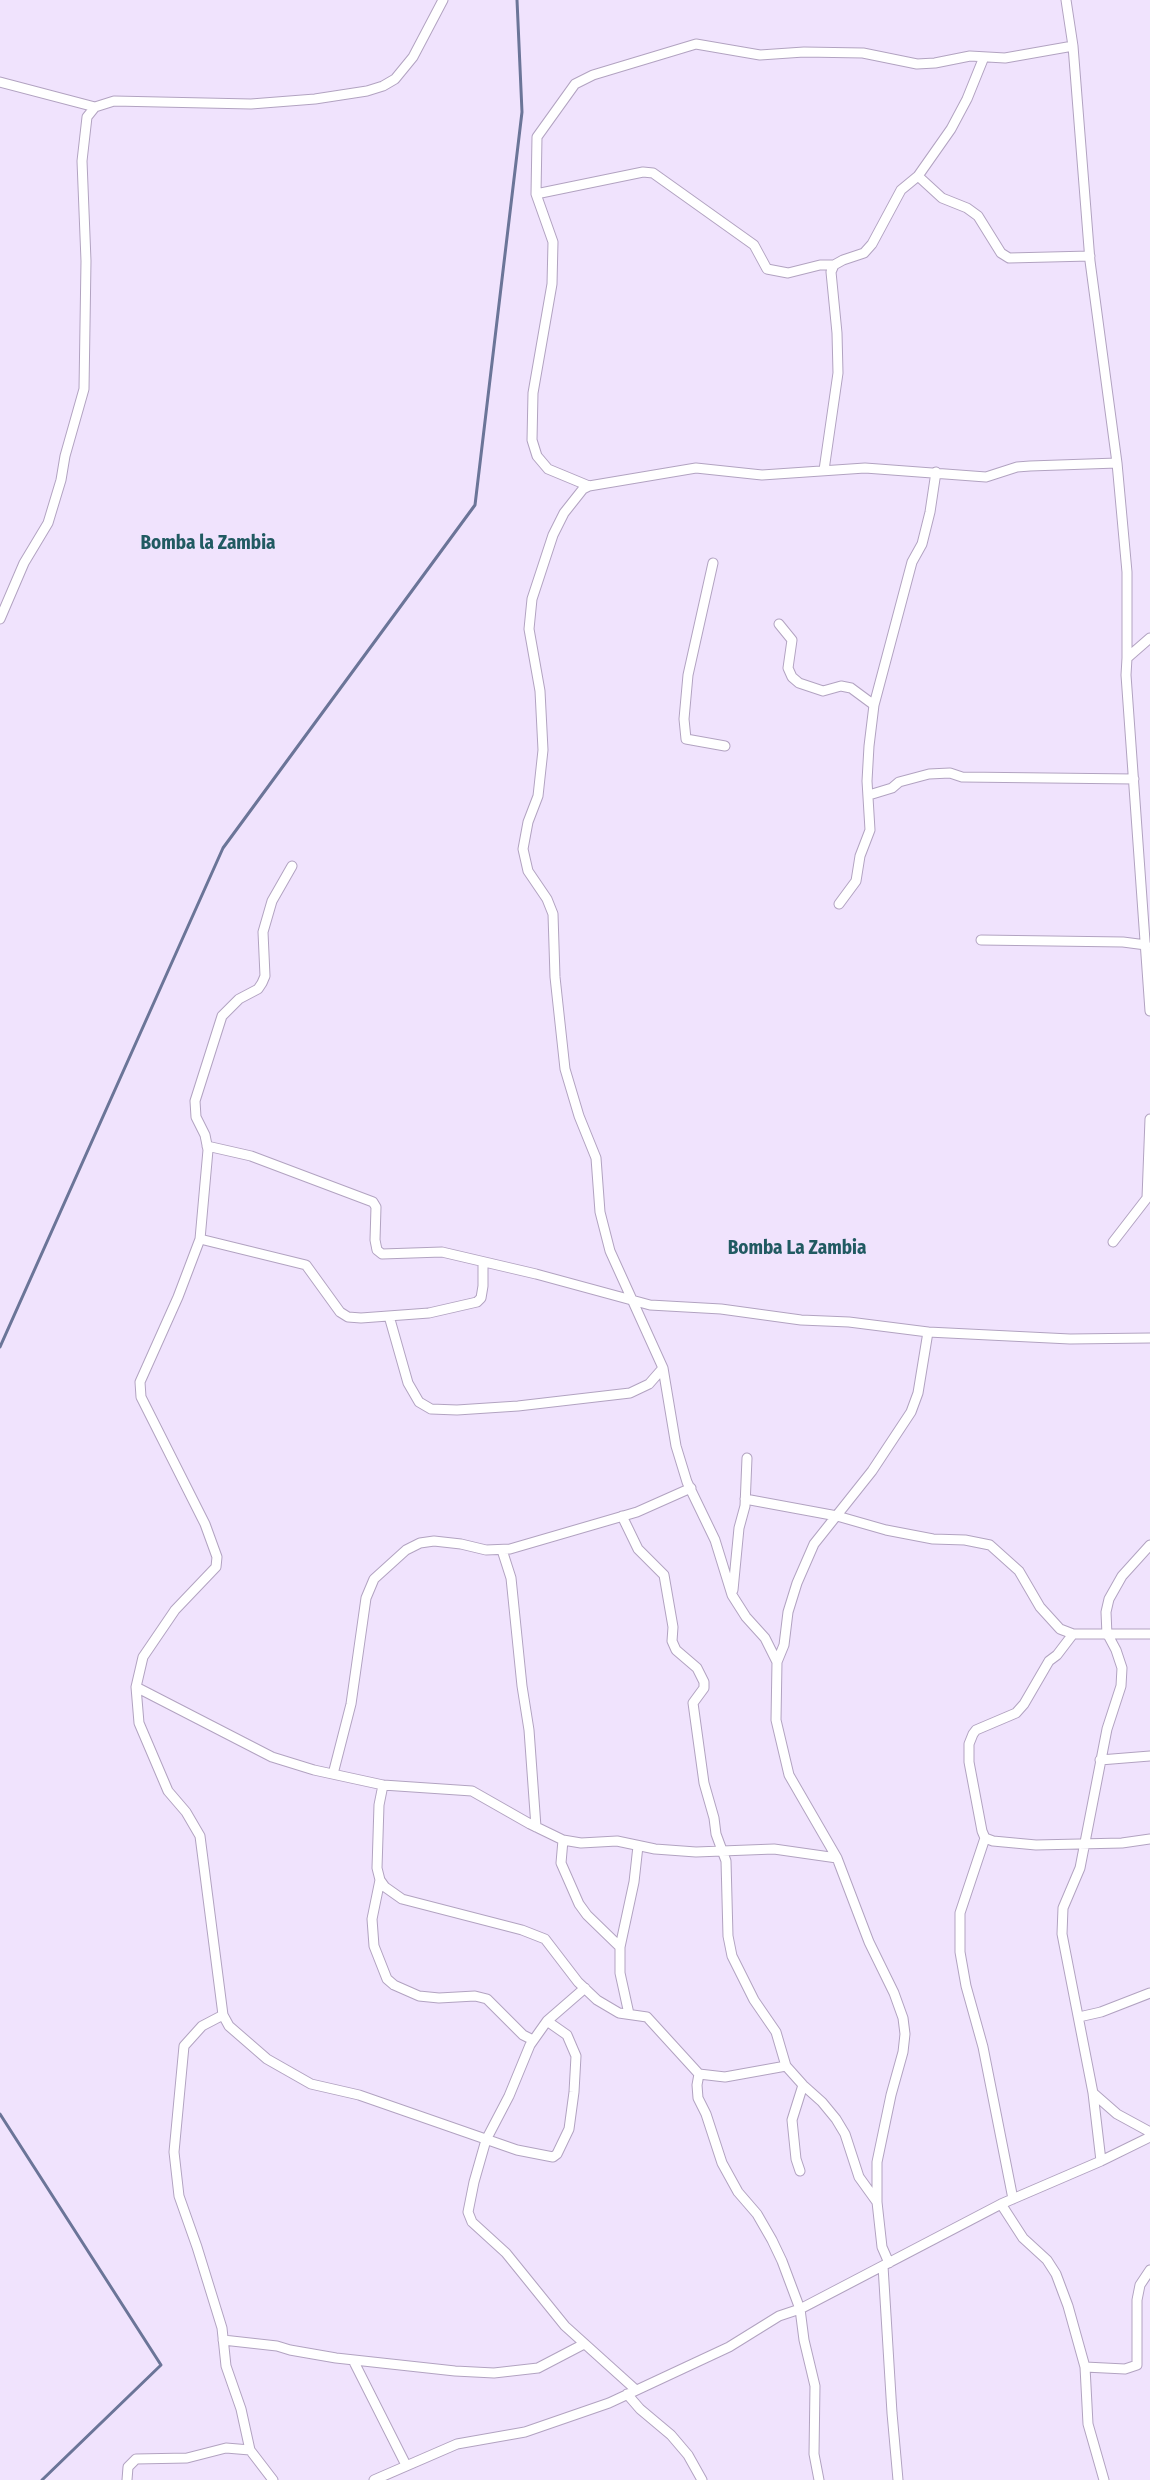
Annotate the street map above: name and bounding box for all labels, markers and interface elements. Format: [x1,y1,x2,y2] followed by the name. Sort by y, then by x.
[140,533,276,555] district label: Bomba la Zambia
[728,1238,866,1260] district label: Bomba La Zambia

